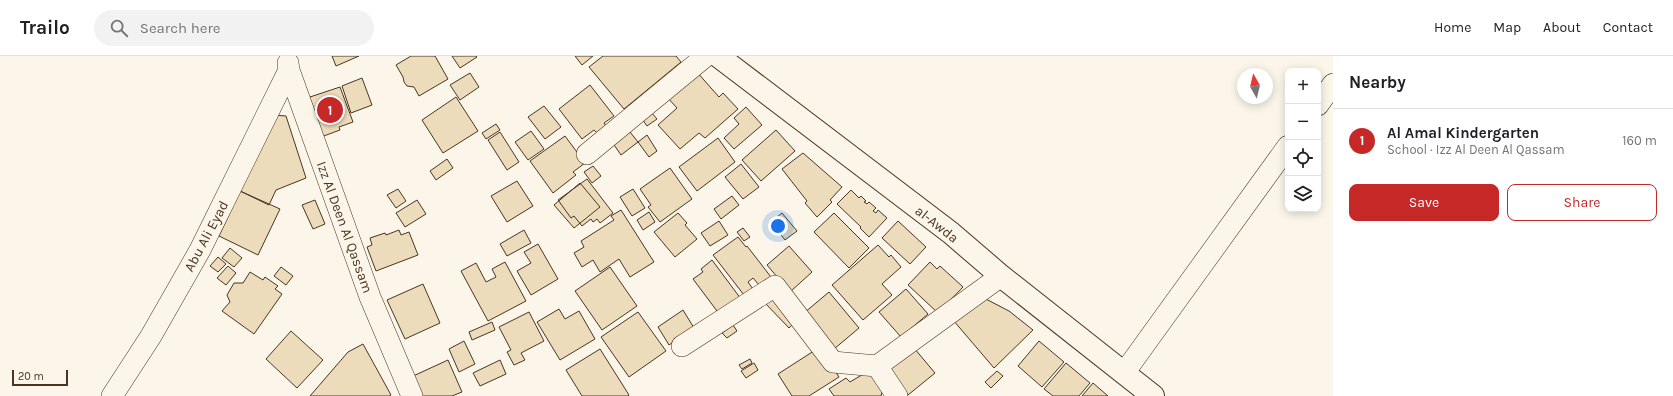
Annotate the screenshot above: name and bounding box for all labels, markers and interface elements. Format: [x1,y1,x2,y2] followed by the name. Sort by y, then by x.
[94,10,374,46] search box
[20,17,70,39] text: Trailo
[108,17,130,39] icon: search
[140,19,221,37] text: Search here
[1434,19,1471,36] text: Home
[1493,19,1521,36] text: Map
[1543,19,1581,36] text: About
[1603,19,1653,36] text: Contact
[1237,68,1273,104] north arrow
[1285,68,1321,212] map controls
[1285,68,1321,104] button: +
[1349,72,1406,92] text: Nearby
[317,95,343,125] pin: 1
[1285,104,1321,140] button: −
[1387,124,1539,142] text: Al Amal Kindergarten
[1360,133,1364,148] text: 1
[1622,133,1657,148] text: 160 m
[1285,140,1321,176] button: locate
[1387,142,1565,157] text: School · Izz Al Deen Al Qassam
[313,159,376,295] street label: Izz Al Deen Al Qassam
[1285,176,1321,212] button: layers
[1349,184,1499,221] button: Save
[1507,184,1657,221] button: Share
[181,198,232,275] street label: Abu Ali Eyad
[912,202,962,247] street label: al-Awda
[768,216,788,236] your location
[12,368,68,387] scale bar
[18,370,44,383] text: 20 m

